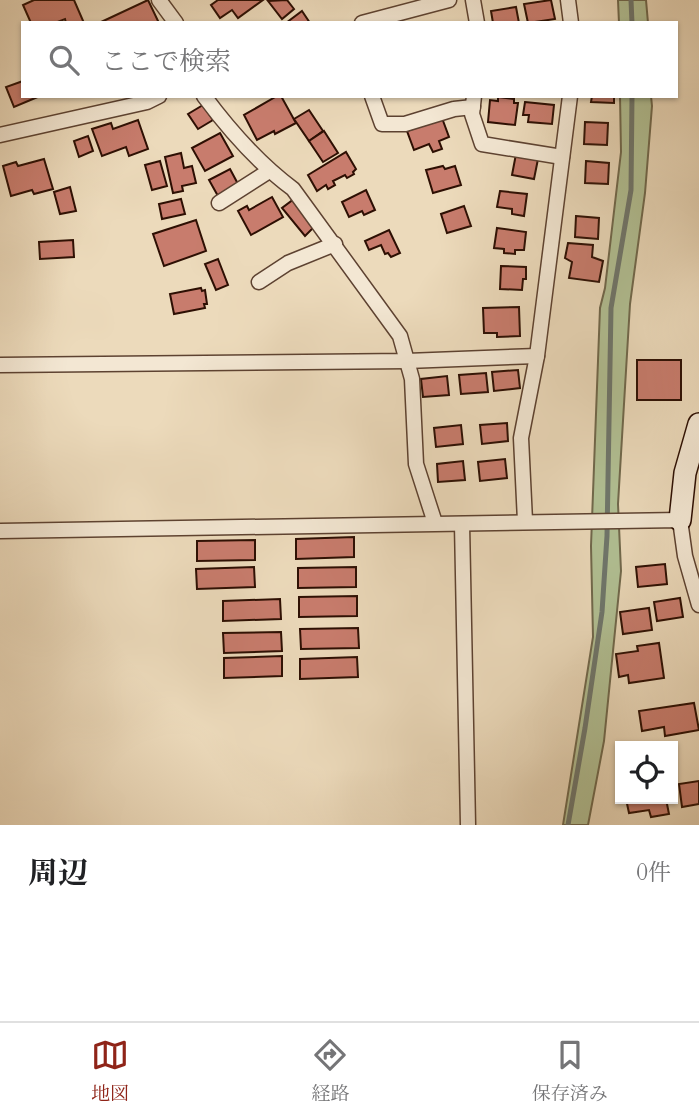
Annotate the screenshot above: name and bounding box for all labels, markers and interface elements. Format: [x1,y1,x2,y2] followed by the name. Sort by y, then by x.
[21,21,678,98] search box
[45,41,83,79] icon: search
[101,44,231,79] text: ここで検索
[615,741,678,804] map controls
[615,741,678,804] button: locate
[28,853,88,894] text: 周辺
[636,857,671,888] text: 0件
[91,1036,129,1107] tab: 地図
[311,1036,350,1107] tab: 経路
[532,1036,608,1107] tab: 保存済み

